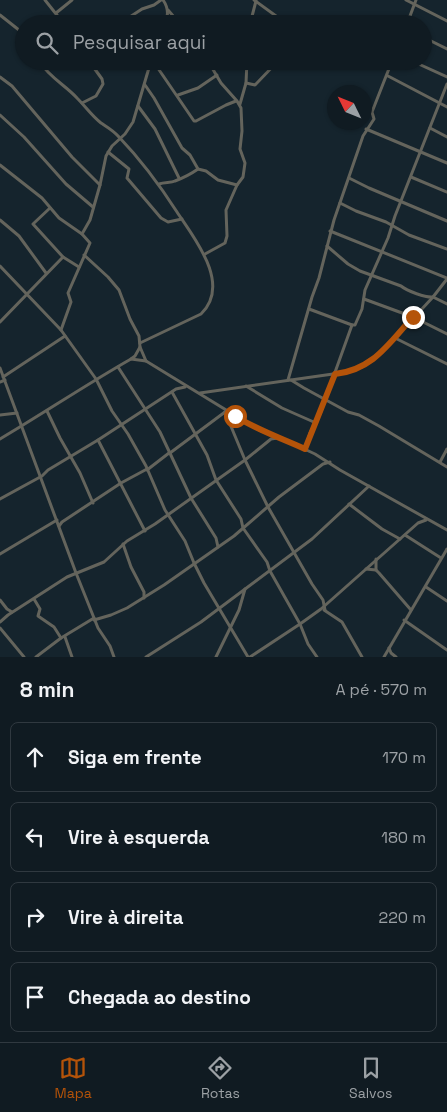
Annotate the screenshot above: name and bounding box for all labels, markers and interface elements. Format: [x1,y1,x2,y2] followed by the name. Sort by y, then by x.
[15,15,432,70] search box
[33,29,61,57] icon: search
[73,30,206,55] text: Pesquisar aqui
[327,85,372,130] north arrow
[402,306,425,329] route end
[224,405,247,428] route start
[20,676,74,703] text: 8 min
[336,679,427,700] text: A pé · 570 m
[21,743,49,771] icon: ahead
[68,745,202,770] text: Siga em frente
[382,747,426,768] text: 170 m
[21,823,49,851] icon: left
[68,825,210,850] text: Vire à esquerda
[381,827,426,848] text: 180 m
[21,903,49,931] icon: right
[68,905,184,930] text: Vire à direita
[379,907,426,928] text: 220 m
[21,983,49,1011] icon: arrive
[68,985,251,1010] text: Chegada ao destino
[55,1054,92,1102] tab: Mapa
[201,1054,240,1102] tab: Rotas
[349,1054,392,1102] tab: Salvos

